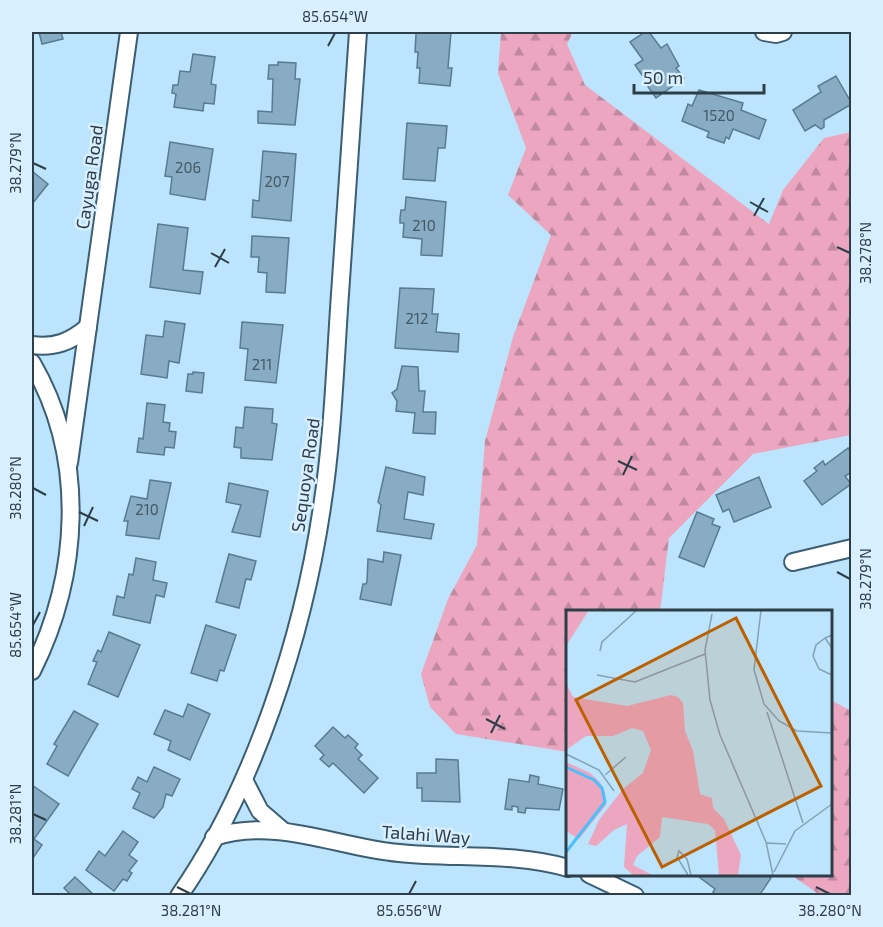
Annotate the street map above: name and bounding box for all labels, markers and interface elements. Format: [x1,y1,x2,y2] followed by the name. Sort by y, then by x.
[302,7,368,25] text: 85.654°W
[634,57,764,95] scale bar
[643,66,683,88] text: 50 m
[703,106,735,124] house number: 1520
[71,123,107,231] street label: Cayuga Road
[6,132,24,194] text: 38.279°N
[175,158,201,176] house number: 206
[264,172,290,190] house number: 207
[412,216,436,234] house number: 210
[856,222,874,284] text: 38.278°N
[406,309,428,327] house number: 212
[252,355,272,373] house number: 211
[286,416,324,534] street label: Sequoya Road
[6,456,24,520] text: 38.280°N
[135,500,159,518] house number: 210
[856,548,874,610] text: 38.279°N
[6,592,24,658] text: 85.654°W
[566,610,832,876] inset map
[6,784,24,844] text: 38.281°N
[381,820,472,848] street label: Talahi Way
[161,901,221,919] text: 38.281°N
[376,901,442,919] text: 85.656°W
[798,901,862,919] text: 38.280°N

